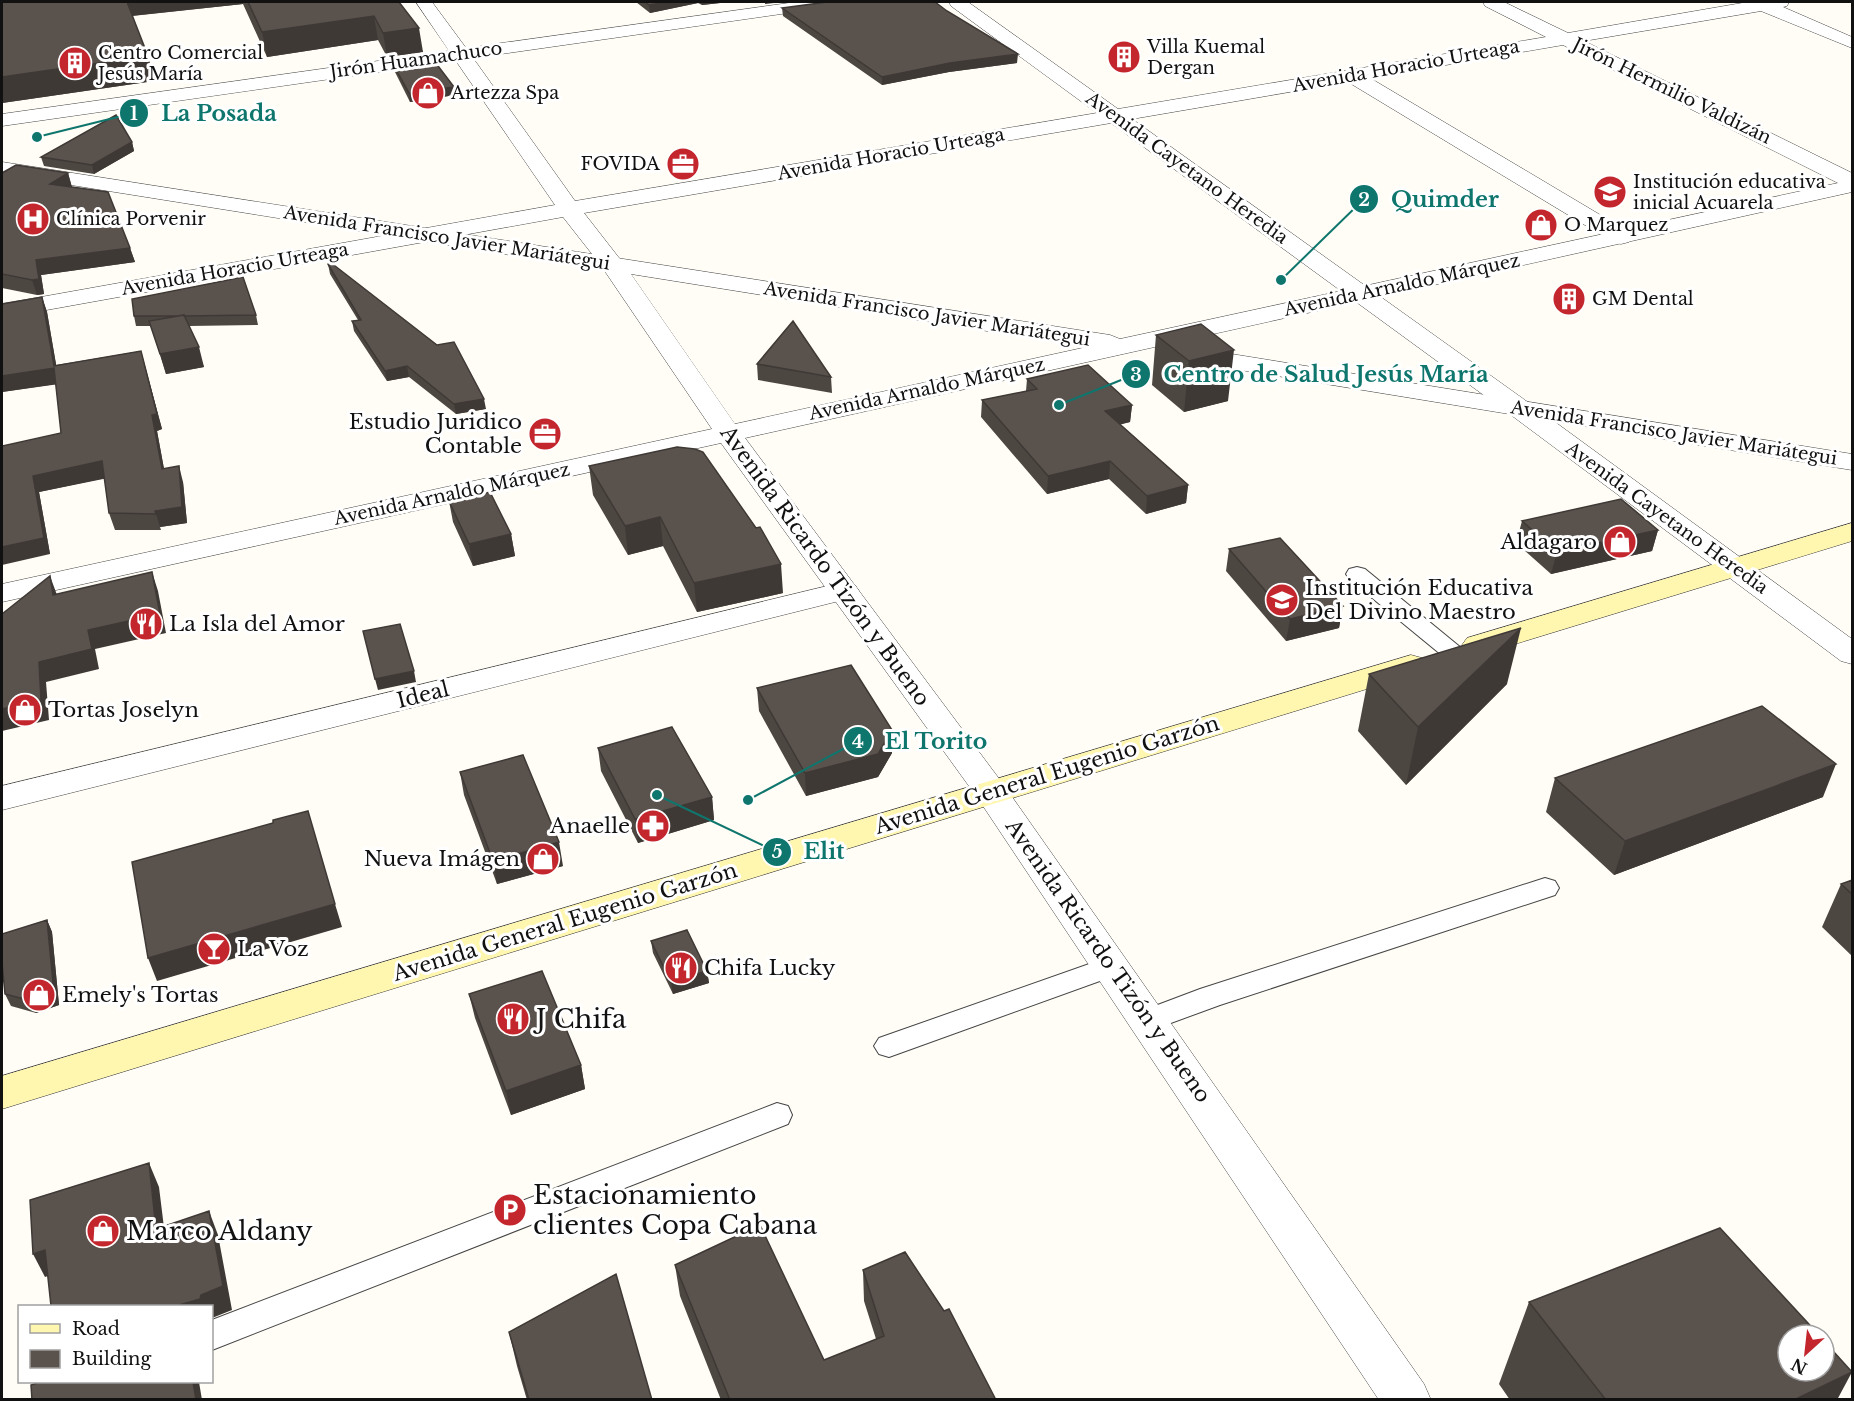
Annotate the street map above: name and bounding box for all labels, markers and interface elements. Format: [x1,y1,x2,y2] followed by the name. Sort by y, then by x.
[1567,32,1775,149] street label: Jirón Hermilio Valdizán
[1290,35,1521,97] street label: Avenida Horacio Urteaga
[1146,36,1265,79] place label: Villa Kuemal Dergan
[326,37,504,83] street label: Jirón Huamachuco
[1106,39,1142,75] building icon: Villa Kuemal Dergan
[96,42,263,85] place label: Centro Comercial Jesús María
[57,45,93,81] building icon: Centro Comercial Jesús María
[410,75,446,111] shop icon: Artezza Spa
[450,82,559,104] place label: Artezza Spa
[1081,87,1292,249] street label: Avenida Cayetano Heredia
[119,93,289,133] callout: La Posada
[161,100,277,127] text: La Posada
[130,103,138,125] text: 1
[775,123,1006,185] street label: Avenida Horacio Urteaga
[665,146,701,182] office icon: FOVIDA
[581,153,661,175] place label: FOVIDA
[1633,171,1826,214] place label: Institución educativa inicial Acuarela
[1592,174,1628,210] school or university icon: Institución educativa inicial Acuarela
[1349,179,1511,219] callout: Quimder
[1391,186,1499,213] text: Quimder
[1358,189,1370,211] text: 2
[15,201,51,237] hospital icon: Clínica Porvenir
[281,201,612,275] street label: Avenida Francisco Javier Mariátegui
[1523,207,1559,243] shop icon: O Marquez
[56,208,206,230] place label: Clínica Porvenir
[1564,214,1668,236] place label: O Marquez
[119,238,350,300] street label: Avenida Horacio Urteaga
[1281,249,1522,321] street label: Avenida Arnaldo Márquez
[761,277,1092,351] street label: Avenida Francisco Javier Mariátegui
[1551,281,1587,317] building icon: GM Dental
[1592,288,1694,310] place label: GM Dental
[806,353,1047,425] street label: Avenida Arnaldo Márquez
[1121,354,1500,394] callout: Centro de Salud Jesús María
[1163,361,1489,388] text: Centro de Salud Jesús María
[1130,364,1142,386] text: 3
[1508,396,1839,470] street label: Avenida Francisco Javier Mariátegui
[349,409,522,459] place label: Estudio Juridico Contable
[527,416,563,452] office icon: Estudio Juridico Contable
[714,420,935,711] street label: Avenida Ricardo Tizón y Bueno
[1561,437,1772,599] street label: Avenida Cayetano Heredia
[331,458,572,530] street label: Avenida Arnaldo Márquez
[1602,524,1638,560] shop icon: Aldagaro
[1499,529,1597,555] place label: Aldagaro
[1305,575,1533,625] place label: Institución Educativa Del Divino Maestro
[1264,582,1300,618] school or university icon: Institución Educativa Del Divino Maestro
[128,606,164,642] restaurant icon: La Isla del Amor
[169,611,345,637] place label: La Isla del Amor
[394,676,452,714] street label: Ideal
[7,692,43,728] shop icon: Tortas Joselyn
[48,697,199,723] place label: Tortas Joselyn
[871,710,1222,840] street label: Avenida General Eugenio Garzón
[843,721,1000,761] callout: El Torito
[885,728,987,755] text: El Torito
[852,731,864,753] text: 4
[635,808,671,844] pharmacy icon: Anaelle
[549,813,630,839] place label: Anaelle
[999,813,1216,1108] street label: Avenida Ricardo Tizón y Bueno
[762,832,857,872] callout: Elit
[804,838,845,865] text: Elit
[525,841,561,877] shop icon: Nueva Imágen
[772,841,782,863] text: 5
[364,846,520,872] place label: Nueva Imágen
[389,857,740,987] street label: Avenida General Eugenio Garzón
[196,931,232,967] bar icon: La Voz
[237,936,309,962] place label: La Voz
[663,950,699,986] restaurant icon: Chifa Lucky
[704,955,836,981] place label: Chifa Lucky
[21,977,57,1013] shop icon: Emely's Tortas
[62,982,218,1008] place label: Emely's Tortas
[495,1001,531,1037] restaurant icon: J Chifa
[533,1003,627,1035] place label: J Chifa
[533,1179,818,1241] place label: Estacionamiento clientes Copa Cabana
[492,1192,528,1228] parking icon: Estacionamiento clientes Copa Cabana
[85,1213,121,1249] shop icon: Marco Aldany
[126,1215,313,1247] place label: Marco Aldany
[18,1305,213,1383] legend
[72,1318,120,1340] text: Road
[1776,1323,1836,1383] north arrow
[72,1348,151,1370] text: Building
[1788,1354,1810,1379] text: N

